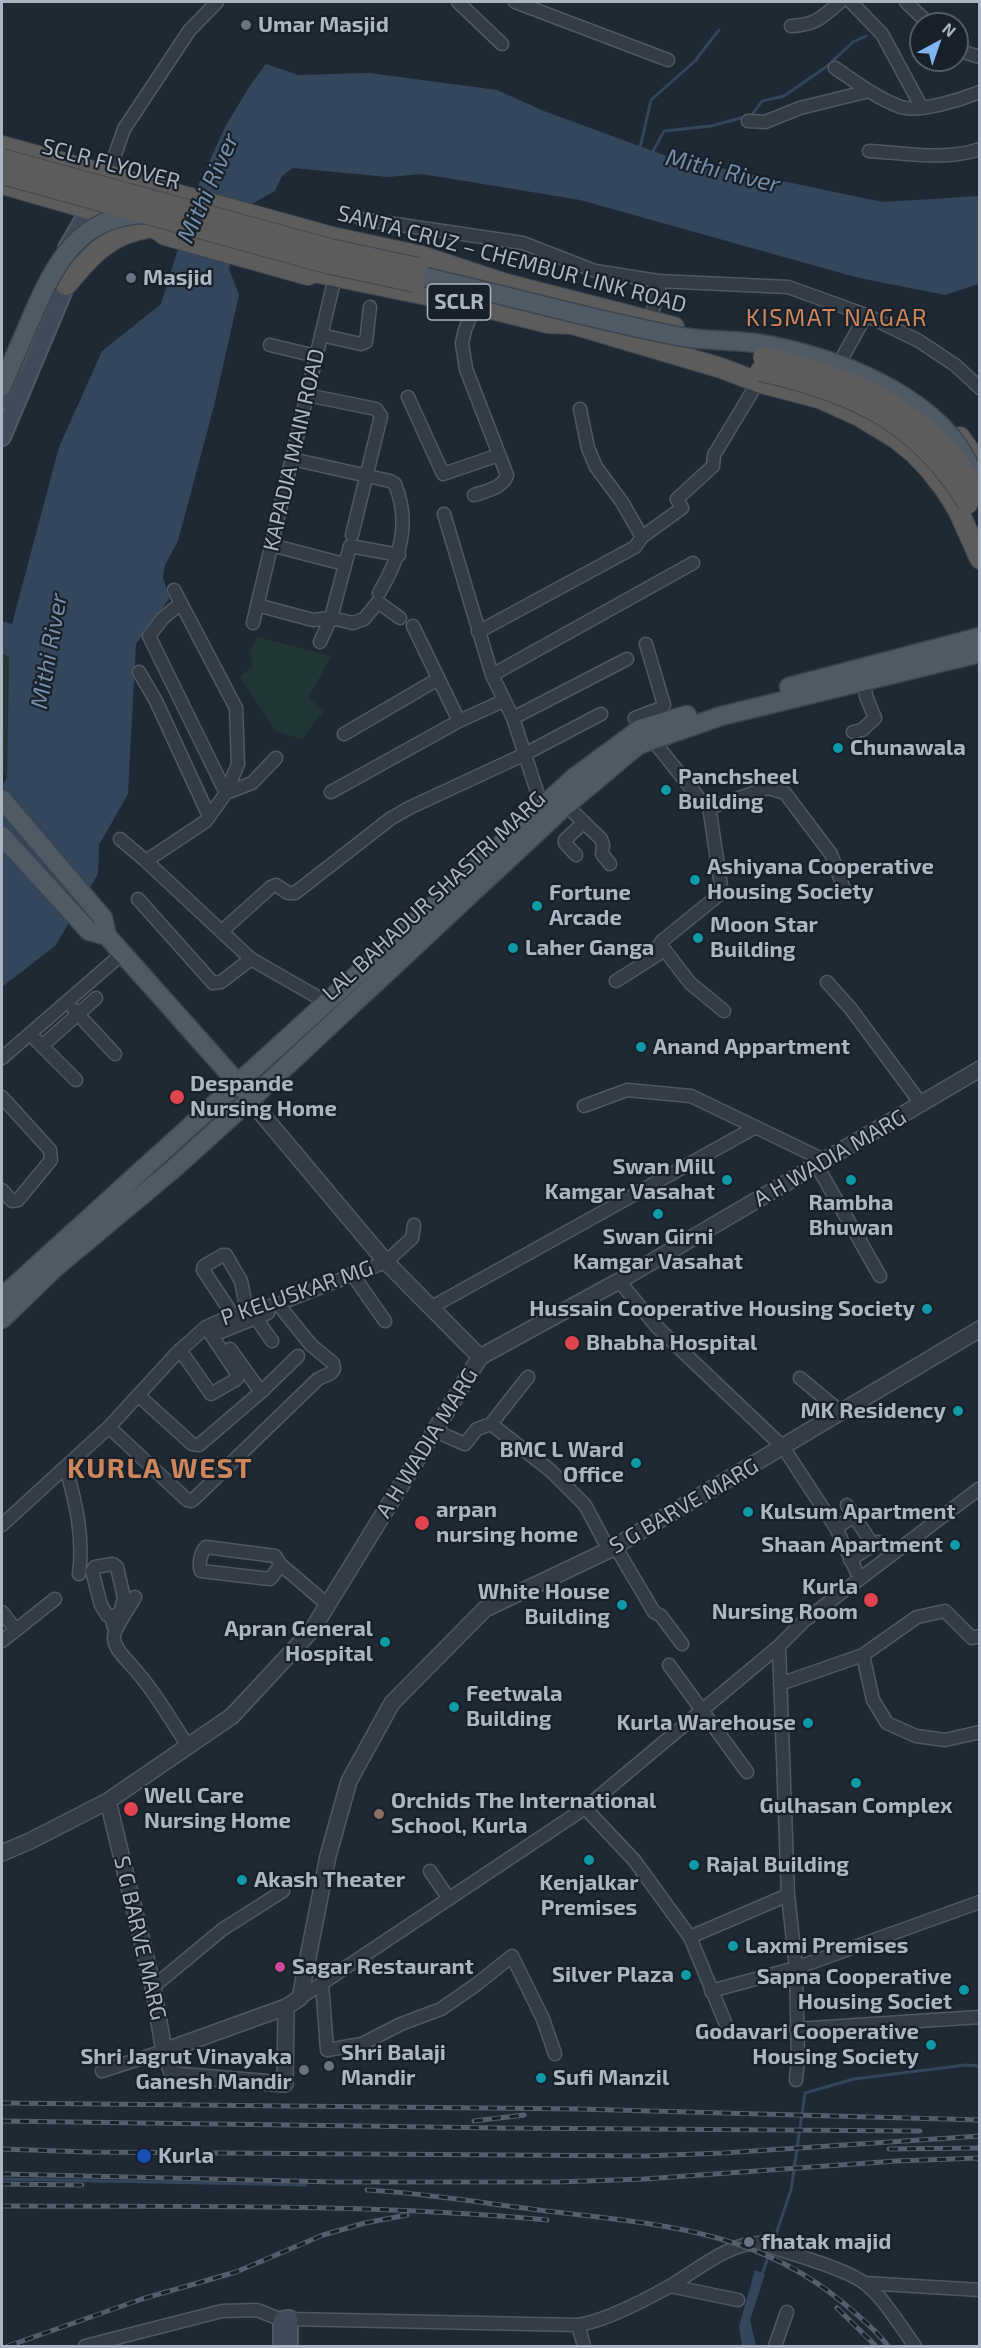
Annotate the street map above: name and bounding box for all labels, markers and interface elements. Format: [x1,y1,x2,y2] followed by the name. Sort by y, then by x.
[258,12,389,38] place label: Umar Masjid
[909,12,969,72] north arrow
[239,18,253,32] marker: Umar Masjid
[939,18,960,40] text: N
[171,129,245,247] water label: Mithi River
[39,133,183,195] street label: SCLR FLYOVER
[663,143,783,199] water label: Mithi River
[335,200,689,318] street label: SANTA CRUZ – CHEMBUR LINK ROAD
[143,265,213,291] place label: Masjid
[124,271,138,285] marker: Masjid
[428,284,490,320] road number: SCLR
[746,304,928,332] district label: KISMAT NAGAR
[258,346,330,554] street label: KAPADIA MAIN ROAD
[25,591,73,711] water label: Mithi River
[850,735,966,761] place label: Chunawala
[831,741,845,755] marker: Chunawala
[678,764,799,816] place label: Panchsheel Building
[659,783,673,797] marker: Panchsheel Building
[317,786,551,1006] street label: LAL BAHADUR SHASTRI MARG
[707,854,934,906] place label: Ashiyana Cooperative Housing Society
[688,873,702,887] marker: Ashiyana Cooperative Housing Society
[549,880,631,932] place label: Fortune Arcade
[530,899,544,913] marker: Fortune Arcade
[710,912,818,963] place label: Moon Star Building
[691,931,705,945] marker: Moon Star Building
[525,935,654,961] place label: Laher Ganga
[506,941,520,955] marker: Laher Ganga
[653,1034,850,1060] place label: Anand Appartment
[634,1040,648,1054] marker: Anand Appartment
[190,1071,337,1122] place label: Despande Nursing Home
[168,1088,186,1106] marker: Despande Nursing Home
[749,1104,911,1212] street label: A H WADIA MARG
[545,1154,715,1206] place label: Swan Mill Kamgar Vasahat
[720,1173,734,1187] marker: Swan Mill Kamgar Vasahat
[844,1173,858,1187] marker: Rambha Bhuwan
[809,1190,893,1242] place label: Rambha Bhuwan
[651,1207,665,1221] marker: Swan Girni Kamgar Vasahat
[573,1224,743,1276] place label: Swan Girni Kamgar Vasahat
[217,1255,377,1331] street label: P KELUSKAR MG
[529,1296,915,1322] place label: Hussain Cooperative Housing Society
[920,1302,934,1316] marker: Hussain Cooperative Housing Society
[586,1330,757,1356] place label: Bhabha Hospital
[563,1334,581,1352] marker: Bhabha Hospital
[370,1363,484,1523] street label: A H WADIA MARG
[800,1398,946,1424] place label: MK Residency
[951,1404,965,1418] marker: MK Residency
[499,1437,624,1488] place label: BMC L Ward Office
[67,1452,253,1486] district label: KURLA WEST
[605,1453,763,1559] street label: S G BARVE MARG
[629,1456,643,1470] marker: BMC L Ward Office
[436,1497,578,1548] place label: arpan nursing home
[760,1499,956,1525] place label: Kulsum Apartment
[741,1505,755,1519] marker: Kulsum Apartment
[413,1514,431,1532] marker: arpan nursing home
[761,1532,943,1558] place label: Shaan Apartment
[948,1538,962,1552] marker: Shaan Apartment
[712,1574,858,1626] place label: Kurla Nursing Room
[478,1579,610,1630] place label: White House Building
[862,1591,880,1609] marker: Kurla Nursing Room
[615,1598,629,1612] marker: White House Building
[224,1616,373,1668] place label: Apran General Hospital
[378,1635,392,1649] marker: Apran General Hospital
[466,1681,563,1732] place label: Feetwala Building
[447,1700,461,1714] marker: Feetwala Building
[617,1710,796,1736] place label: Kurla Warehouse
[801,1716,815,1730] marker: Kurla Warehouse
[849,1776,863,1790] marker: Gulhasan Complex
[144,1783,291,1834] place label: Well Care Nursing Home
[391,1788,656,1840] place label: Orchids The International School, Kurla
[759,1793,953,1819] place label: Gulhasan Complex
[122,1800,140,1818] marker: Well Care Nursing Home
[372,1807,386,1821] marker: Orchids The International School, Kurla
[706,1852,849,1878] place label: Rajal Building
[108,1853,172,2023] street label: S G BARVE MARG
[582,1853,596,1867] marker: Kenjalkar Premises
[687,1858,701,1872] marker: Rajal Building
[254,1867,405,1893] place label: Akash Theater
[539,1870,639,1922] place label: Kenjalkar Premises
[235,1873,249,1887] marker: Akash Theater
[745,1933,908,1959] place label: Laxmi Premises
[726,1939,740,1953] marker: Laxmi Premises
[292,1954,474,1980] place label: Sagar Restaurant
[273,1960,287,1974] marker: Sagar Restaurant
[552,1962,674,1988] place label: Silver Plaza
[757,1964,952,2016] place label: Sapna Cooperative Housing Societ
[679,1968,693,1982] marker: Silver Plaza
[957,1983,971,1997] marker: Sapna Cooperative Housing Societ
[695,2019,919,2070] place label: Godavari Cooperative Housing Society
[924,2038,938,2052] marker: Godavari Cooperative Housing Society
[341,2040,446,2092] place label: Shri Balaji Mandir
[80,2044,292,2096] place label: Shri Jagrut Vinayaka Ganesh Mandir
[322,2059,336,2073] marker: Shri Balaji Mandir
[297,2063,311,2077] marker: Shri Jagrut Vinayaka Ganesh Mandir
[553,2065,669,2091] place label: Sufi Manzil
[534,2071,548,2085] marker: Sufi Manzil
[158,2143,214,2169] place label: Kurla
[135,2147,153,2165] marker: Kurla
[761,2229,891,2255] place label: fhatak majid
[742,2235,756,2249] marker: fhatak majid

